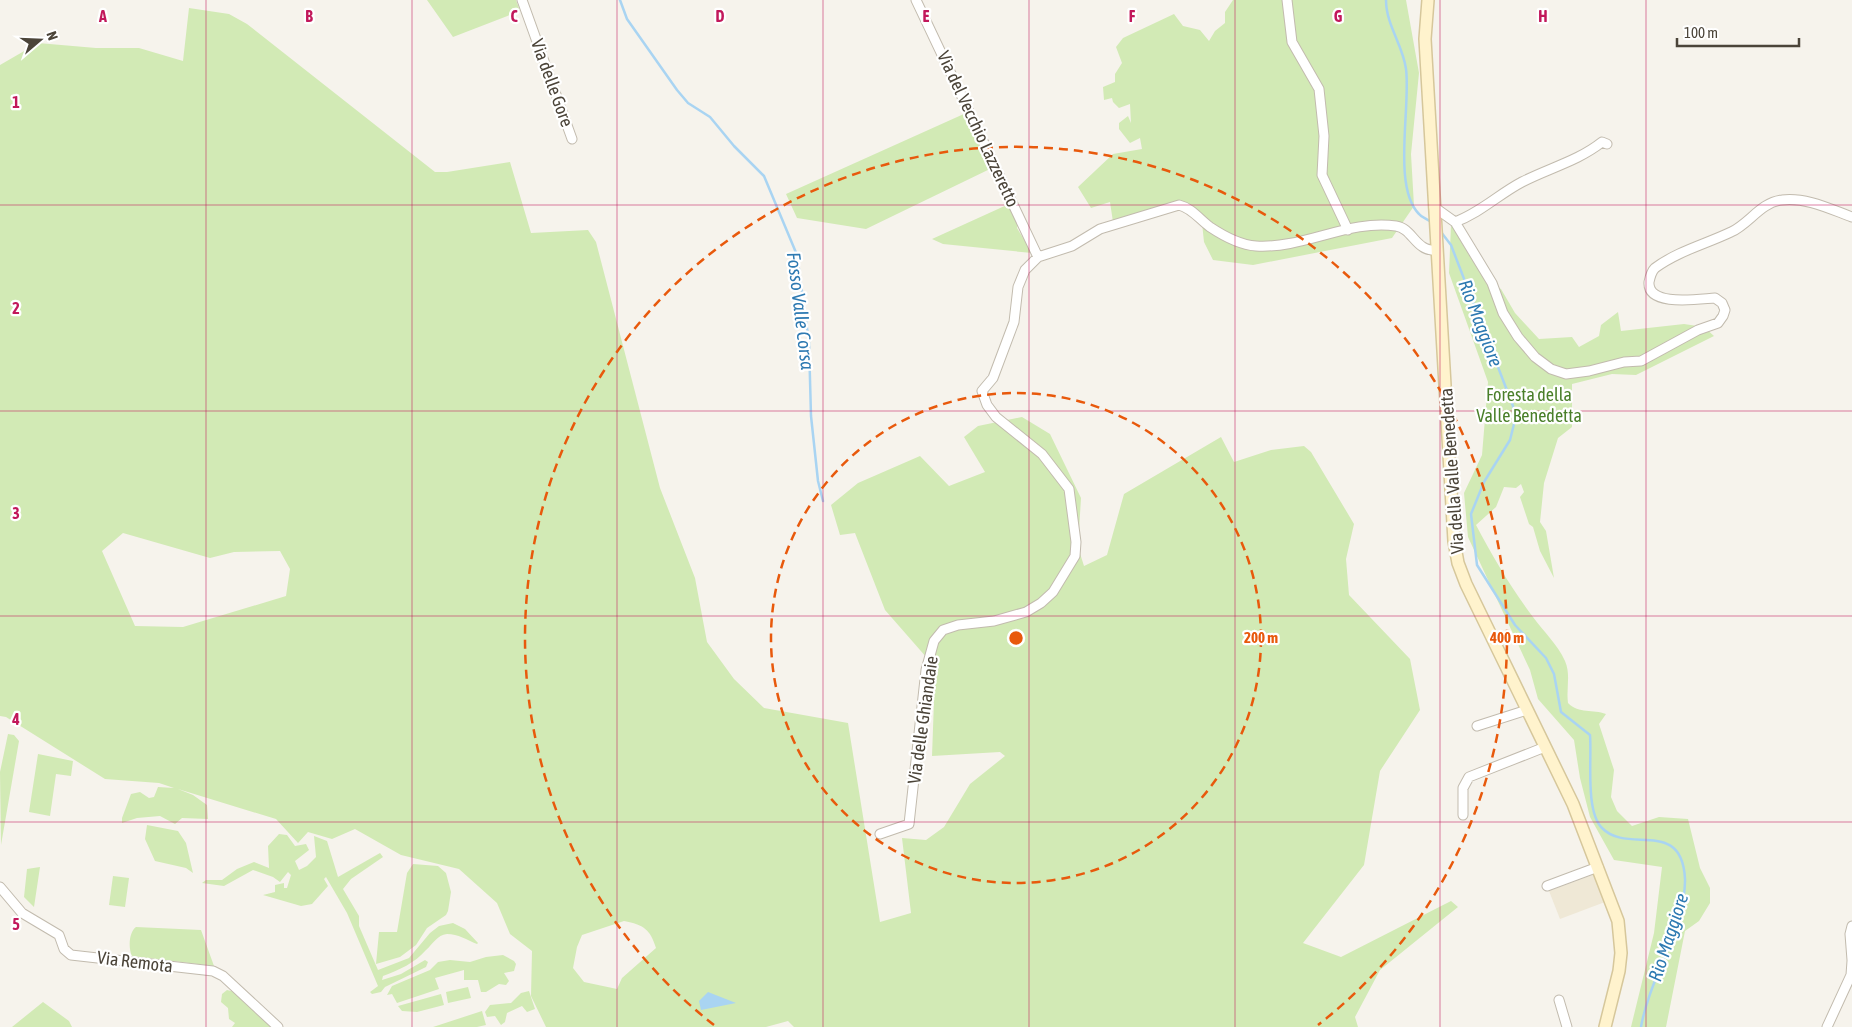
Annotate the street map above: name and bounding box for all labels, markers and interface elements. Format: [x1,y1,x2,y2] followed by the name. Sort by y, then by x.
[98,7,107,25] text: A
[305,7,313,25] text: B
[510,7,518,25] text: C
[716,7,725,25] text: D
[923,7,930,25] text: E
[1129,7,1136,25] text: F
[1334,7,1343,25] text: G
[1538,7,1548,25] text: H
[15,15,65,65] north arrow
[1677,15,1800,47] scale bar
[1684,24,1718,41] text: 100 m
[43,29,61,42] text: N
[527,36,578,130] street label: Via delle Gore
[933,47,1024,210] street label: Via del Vecchio Lazzeretto
[12,93,20,111] text: 1
[783,251,819,371] water label: Fosso Valle Corsa
[1454,276,1508,370] water label: Rio Maggiore
[12,299,20,317] text: 2
[1476,384,1582,426] park label: Foresta della Valle Benedetta
[1435,387,1468,555] street label: Via della Valle Benedetta
[12,504,20,522] text: 3
[1007,629,1025,647] centre of rings
[1244,629,1278,646] text: 200 m
[1489,629,1524,646] text: 400 m
[903,654,942,785] street label: Via delle Ghiandaie
[11,710,20,728] text: 4
[1643,890,1693,984] water label: Rio Maggiore
[12,915,20,933] text: 5
[96,946,174,977] street label: Via Remota

